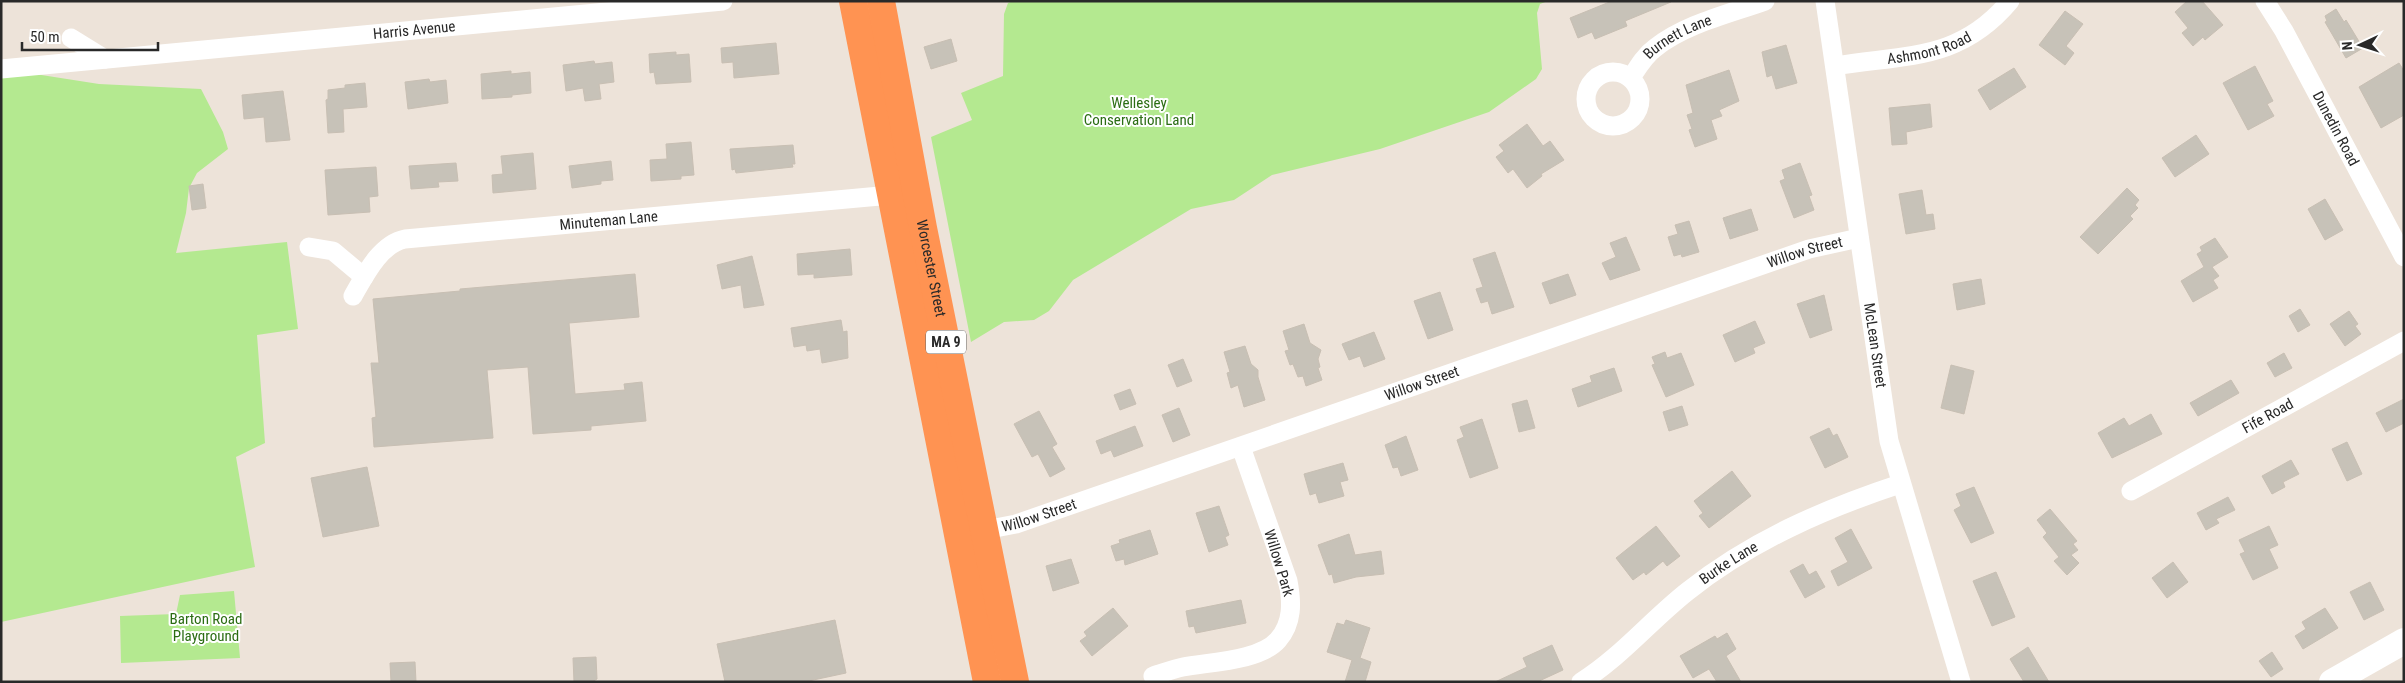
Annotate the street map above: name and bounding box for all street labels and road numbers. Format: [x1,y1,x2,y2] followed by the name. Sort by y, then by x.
[1639,11,1714,63] street label: Burnett Lane
[372,17,456,43] street label: Harris Avenue
[1886,28,1974,68] street label: Ashmont Road
[2309,88,2363,169] street label: Dunedin Road
[559,207,659,234] street label: Minuteman Lane
[913,218,950,318] street label: Worcester Street
[1765,233,1844,272] street label: Willow Street
[1860,302,1890,389] street label: McLean Street
[926,331,966,354] road number: MA 9
[1382,362,1461,405] street label: Willow Street
[2239,395,2297,437] street label: Fife Road
[1000,495,1079,536] street label: Willow Street
[1260,527,1298,599] street label: Willow Park
[1696,537,1761,588] street label: Burke Lane

